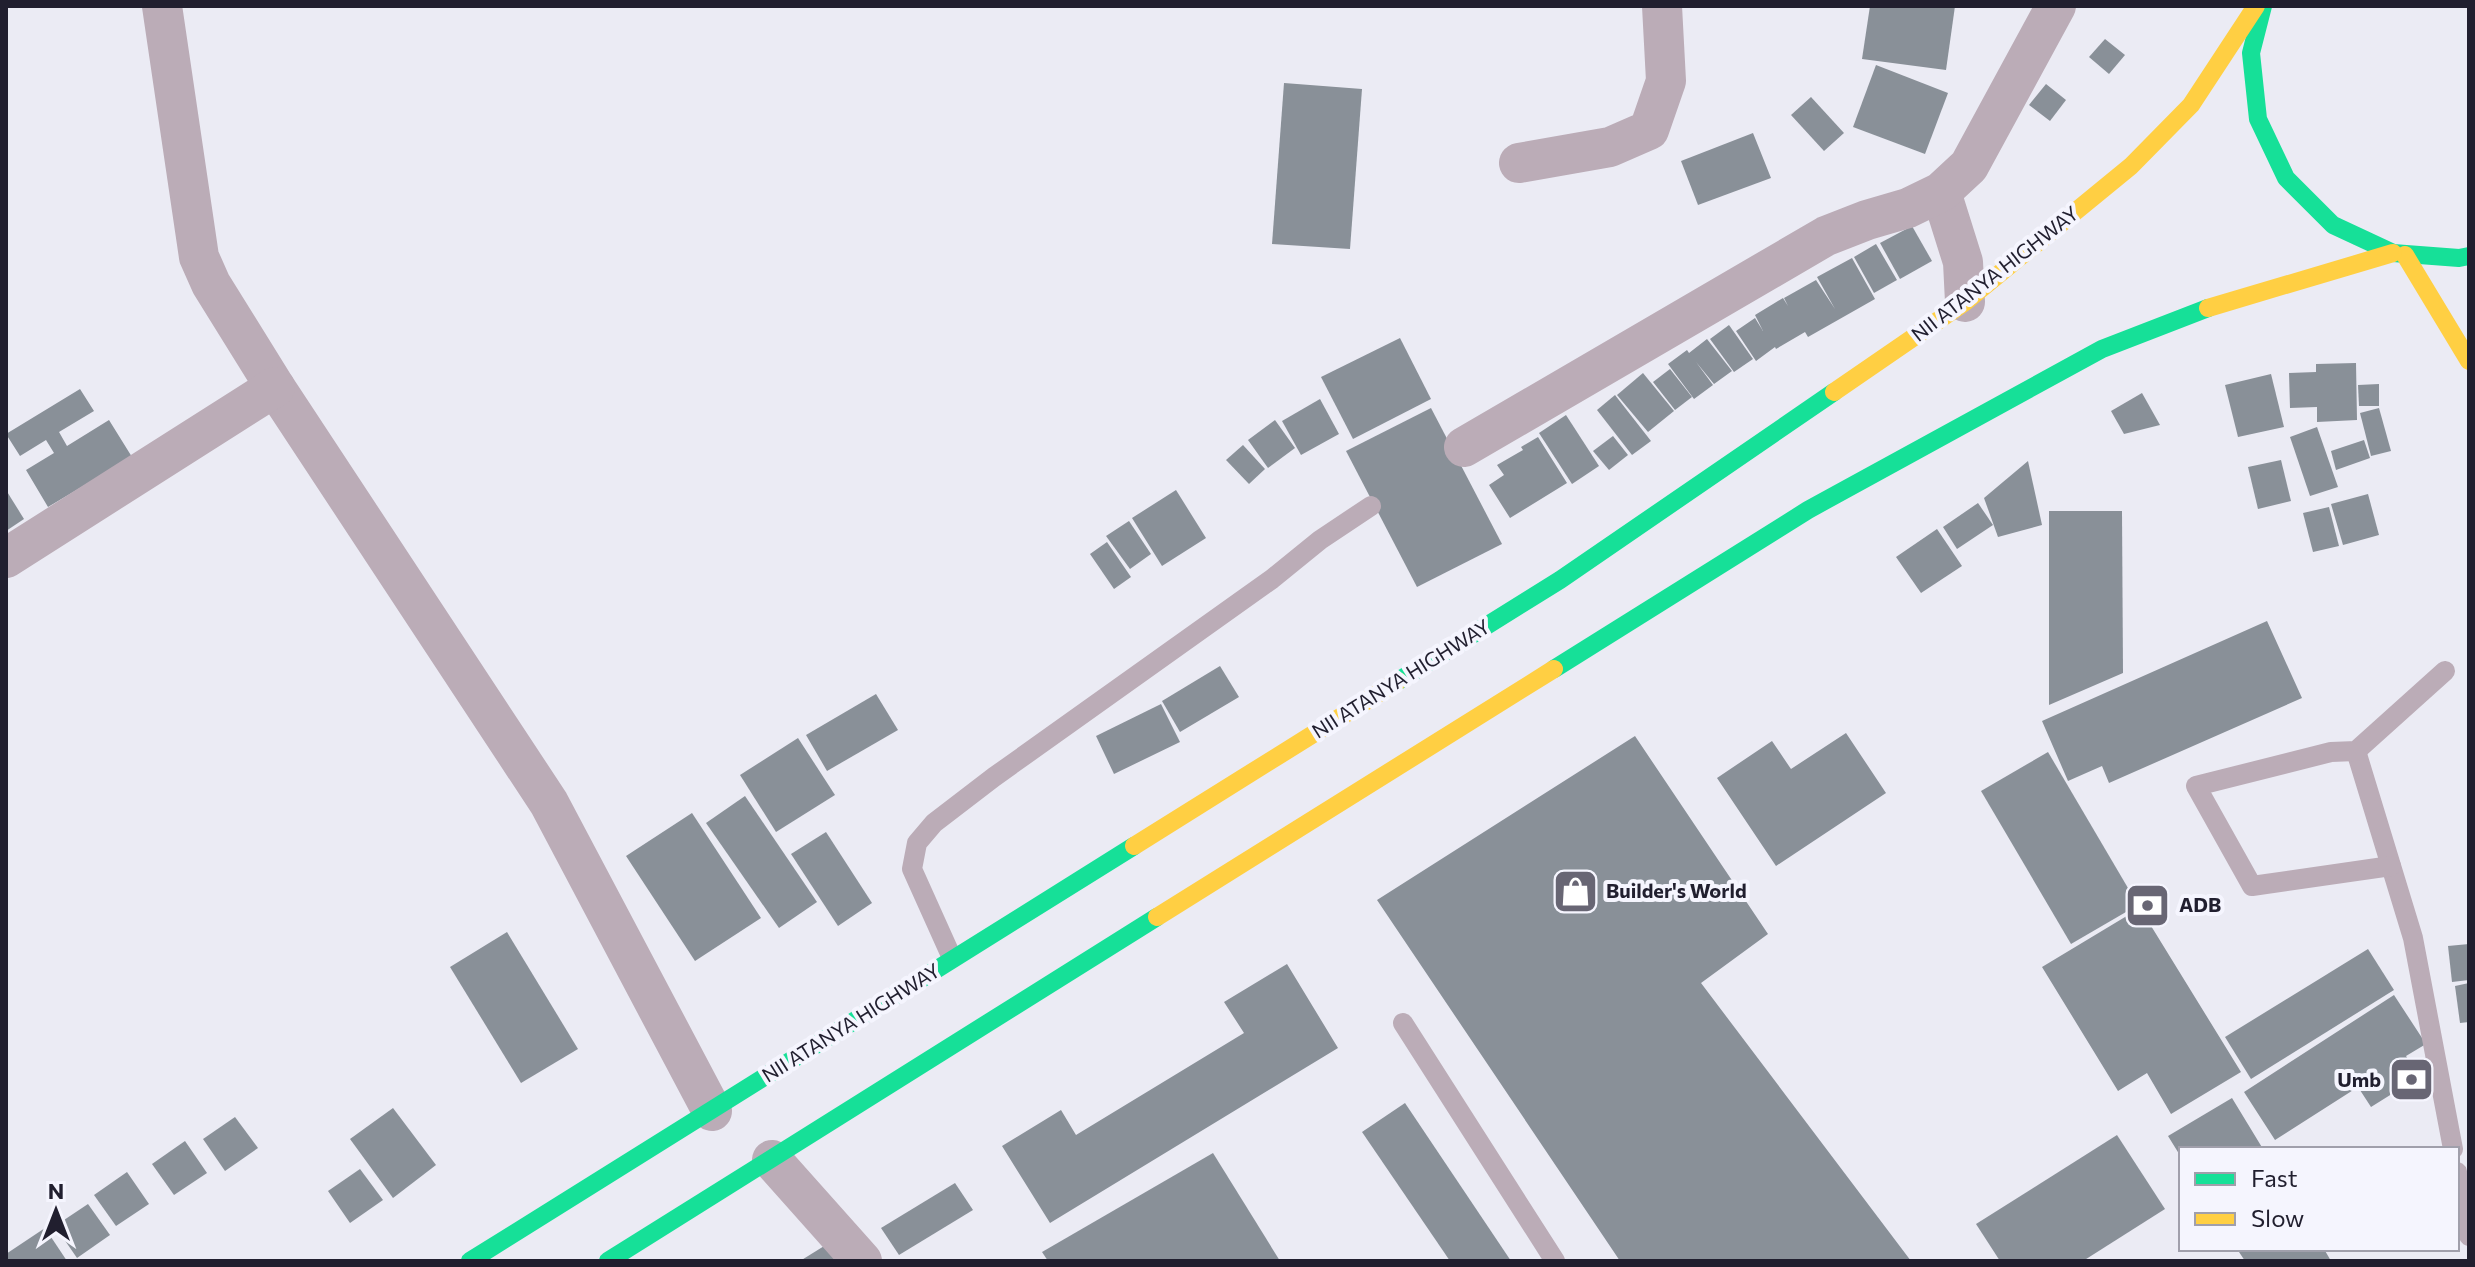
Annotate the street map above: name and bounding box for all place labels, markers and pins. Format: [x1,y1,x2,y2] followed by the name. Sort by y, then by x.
[1551,867,1599,915] shop icon: Builder's World
[1606,878,1747,902] place label: Builder's World
[2124,881,2172,929] bank icon: ADB
[2179,892,2221,916] place label: ADB
[2388,1056,2436,1104] bank icon: Umb
[2337,1067,2381,1091] place label: Umb

